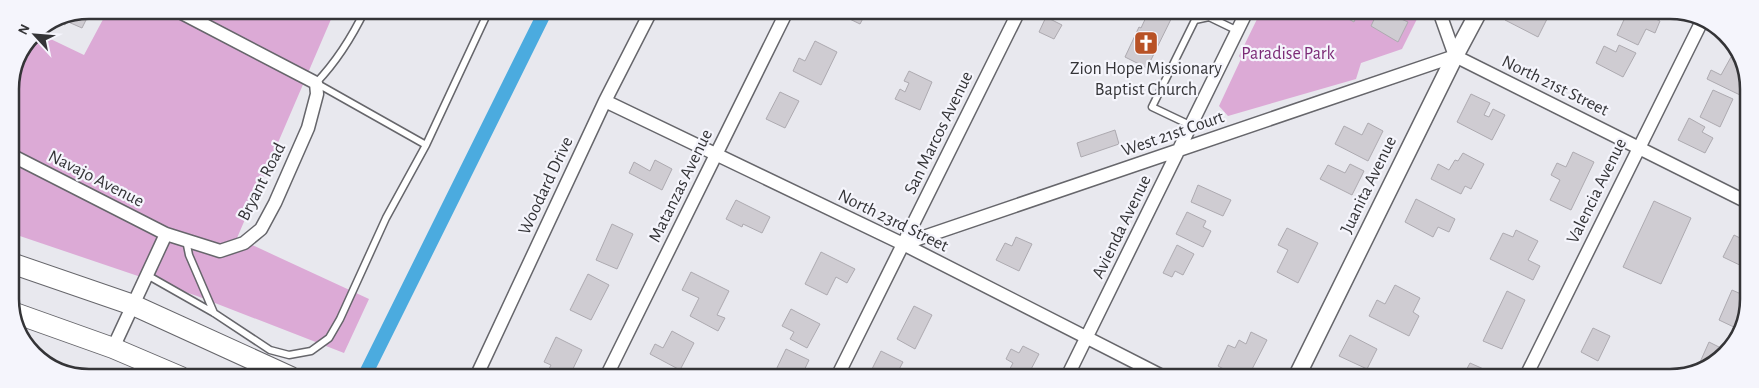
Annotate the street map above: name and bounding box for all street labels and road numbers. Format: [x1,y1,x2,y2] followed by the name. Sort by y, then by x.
[1499,52,1612,120] street label: North 21st Street
[901,69,977,197] street label: San Marcos Avenue
[1119,108,1227,160] street label: West 21st Court
[646,127,716,245] street label: Matanzas Avenue
[1338,133,1400,237] street label: Juanita Avenue
[515,134,577,238] street label: Woodard Drive
[1564,136,1630,246] street label: Valencia Avenue
[235,140,289,224] street label: Bryant Road
[45,147,147,211] street label: Navajo Avenue
[1089,172,1155,282] street label: Avienda Avenue
[835,186,951,256] street label: North 23rd Street

